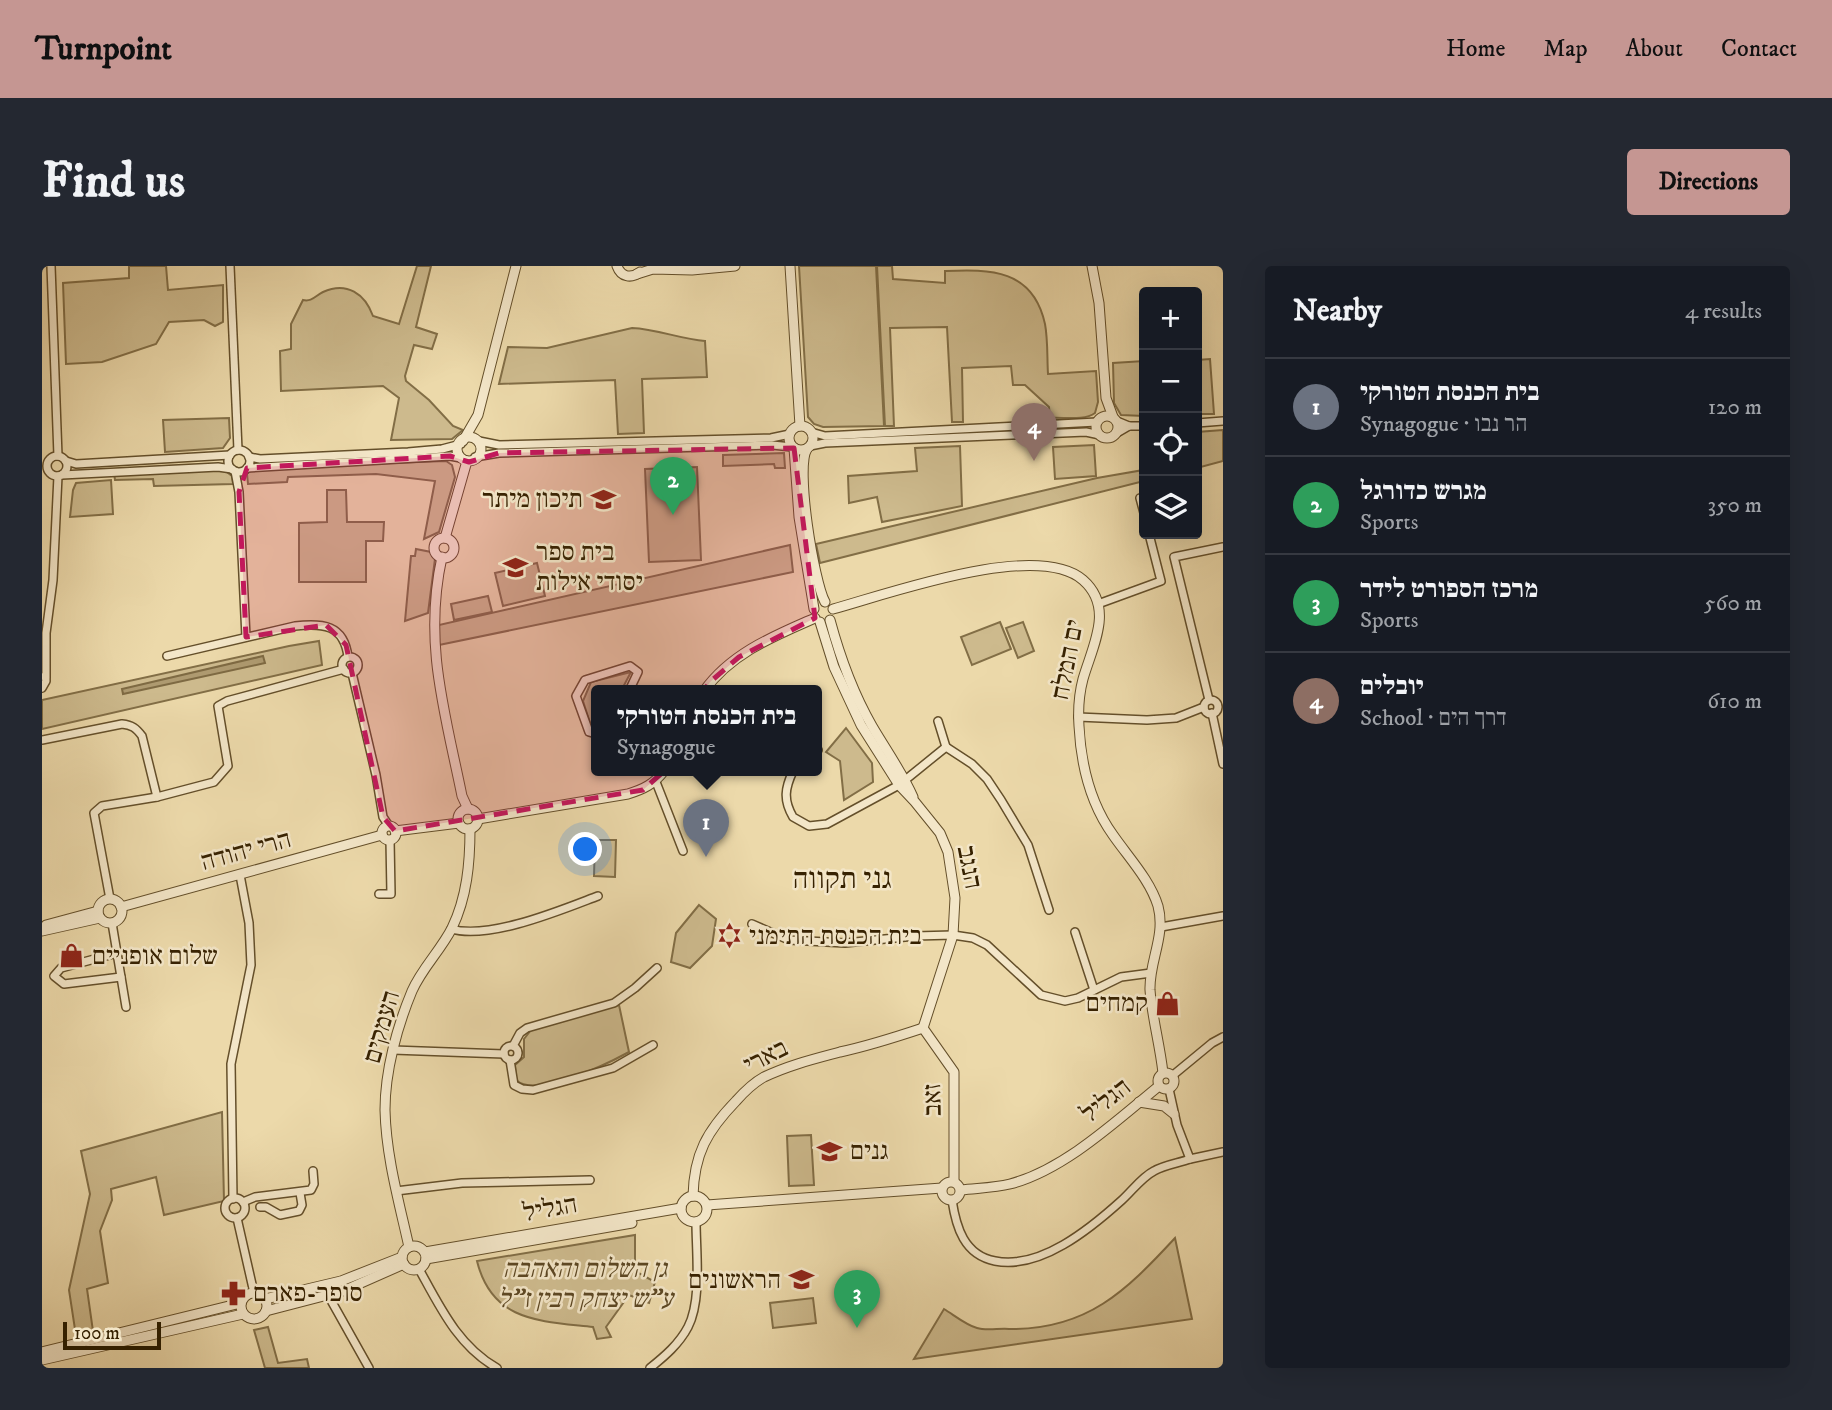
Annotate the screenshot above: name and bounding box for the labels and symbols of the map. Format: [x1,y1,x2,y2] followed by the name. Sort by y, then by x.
[1011,403,1057,461] pin: 4
[650,457,696,515] pin: 2
[482,483,583,516] place label: תיכון מיתר
[589,485,617,513] school or university icon: תיכון מיתר
[536,536,643,599] place label: בית ספר יסודי אילות
[502,553,530,581] school or university icon: בית ספר יסודי אילות
[1044,617,1092,703] street label: ים המלח
[683,799,729,857] pin: 1
[197,823,295,879] street label: הרי יהודה
[568,832,602,866] your location
[949,842,989,892] street label: הנגב
[792,861,892,898] district label: גני תקווה
[749,920,922,953] place label: בית הכנסת התימני
[715,922,743,950] synagogue icon: בית הכנסת התימני
[92,940,218,973] place label: שלום אופניים
[58,942,86,970] shop icon: שלום אופניים
[356,987,408,1067] street label: העמקים
[1086,987,1148,1020] place label: קמחים
[1154,989,1182,1017] shop icon: קמחים
[738,1032,794,1082] street label: בארי
[1074,1071,1138,1131] street label: הגליל
[916,1083,950,1117] street label: זאב
[850,1135,889,1168] place label: גנים
[816,1137,844,1165] school or university icon: גנים
[520,1188,580,1230] street label: הגליל
[497,1253,675,1316] park label: גן השלום והאהבה ע"ש יצחק רבין ז"ל
[688,1264,781,1297] place label: הראשונים
[787,1266,815,1294] school or university icon: הראשונים
[834,1270,880,1328] pin: 3
[253,1277,363,1310] place label: סופר-פארם
[219,1279,247,1307] pharmacy icon: סופר-פארם
[63,1319,161,1351] scale bar

